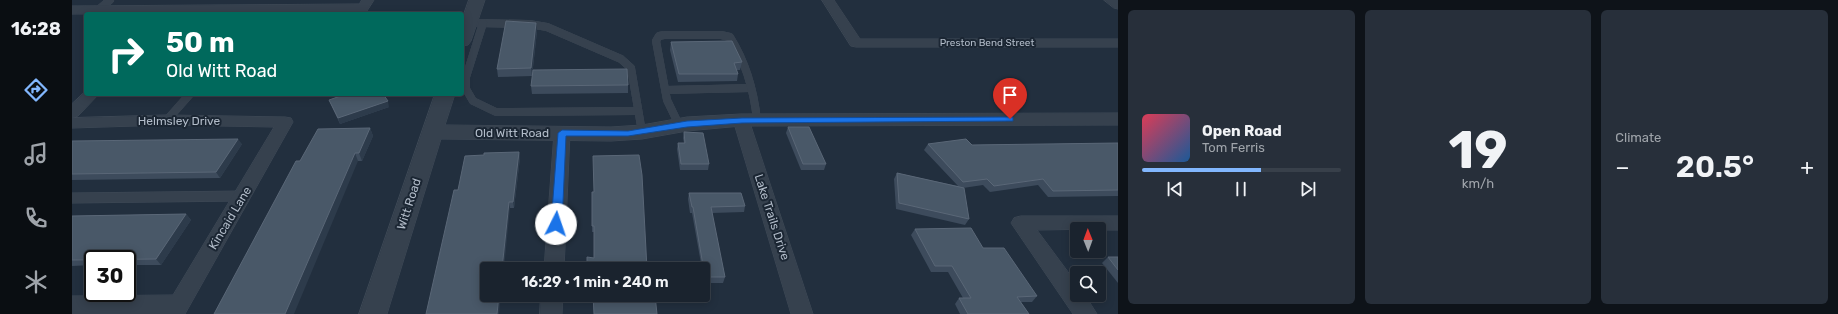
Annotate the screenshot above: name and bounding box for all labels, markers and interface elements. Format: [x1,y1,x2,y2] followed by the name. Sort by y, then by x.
[11,18,61,40] text: 16:28
[166,26,235,59] text: 50 m
[100,28,152,80] icon: right
[940,37,1034,49] street label: Preston Bend Street
[166,60,277,82] text: Old Witt Road
[22,76,50,104] icon: directions
[993,78,1027,119] pin
[999,84,1021,106] icon: arrive
[138,114,221,128] street label: Helmsley Drive
[1448,119,1508,181] text: 19
[1202,122,1282,140] text: Open Road
[475,126,549,140] street label: Old Witt Road
[1615,130,1661,145] text: Climate
[22,140,50,168] icon: music
[1202,140,1265,155] text: Tom Ferris
[1676,149,1754,185] text: 20.5°
[1615,154,1630,181] text: −
[1800,154,1814,181] text: +
[752,172,793,262] street label: Lake Trails Drive
[1462,176,1494,191] text: km/h
[394,177,424,231] street label: Witt Road
[1164,178,1186,200] icon: previous
[1230,178,1252,200] icon: pause
[1297,178,1319,200] icon: next
[206,184,254,252] street label: Kincaid Lane
[535,203,577,245] position arrow
[22,204,50,232] icon: phone
[1070,222,1106,258] north arrow
[1070,222,1106,302] map controls
[84,250,136,302] speed limit sign: 30
[1070,266,1106,302] button: search
[22,268,50,296] icon: climate
[521,273,669,291] text: 16:29 · 1 min · 240 m

